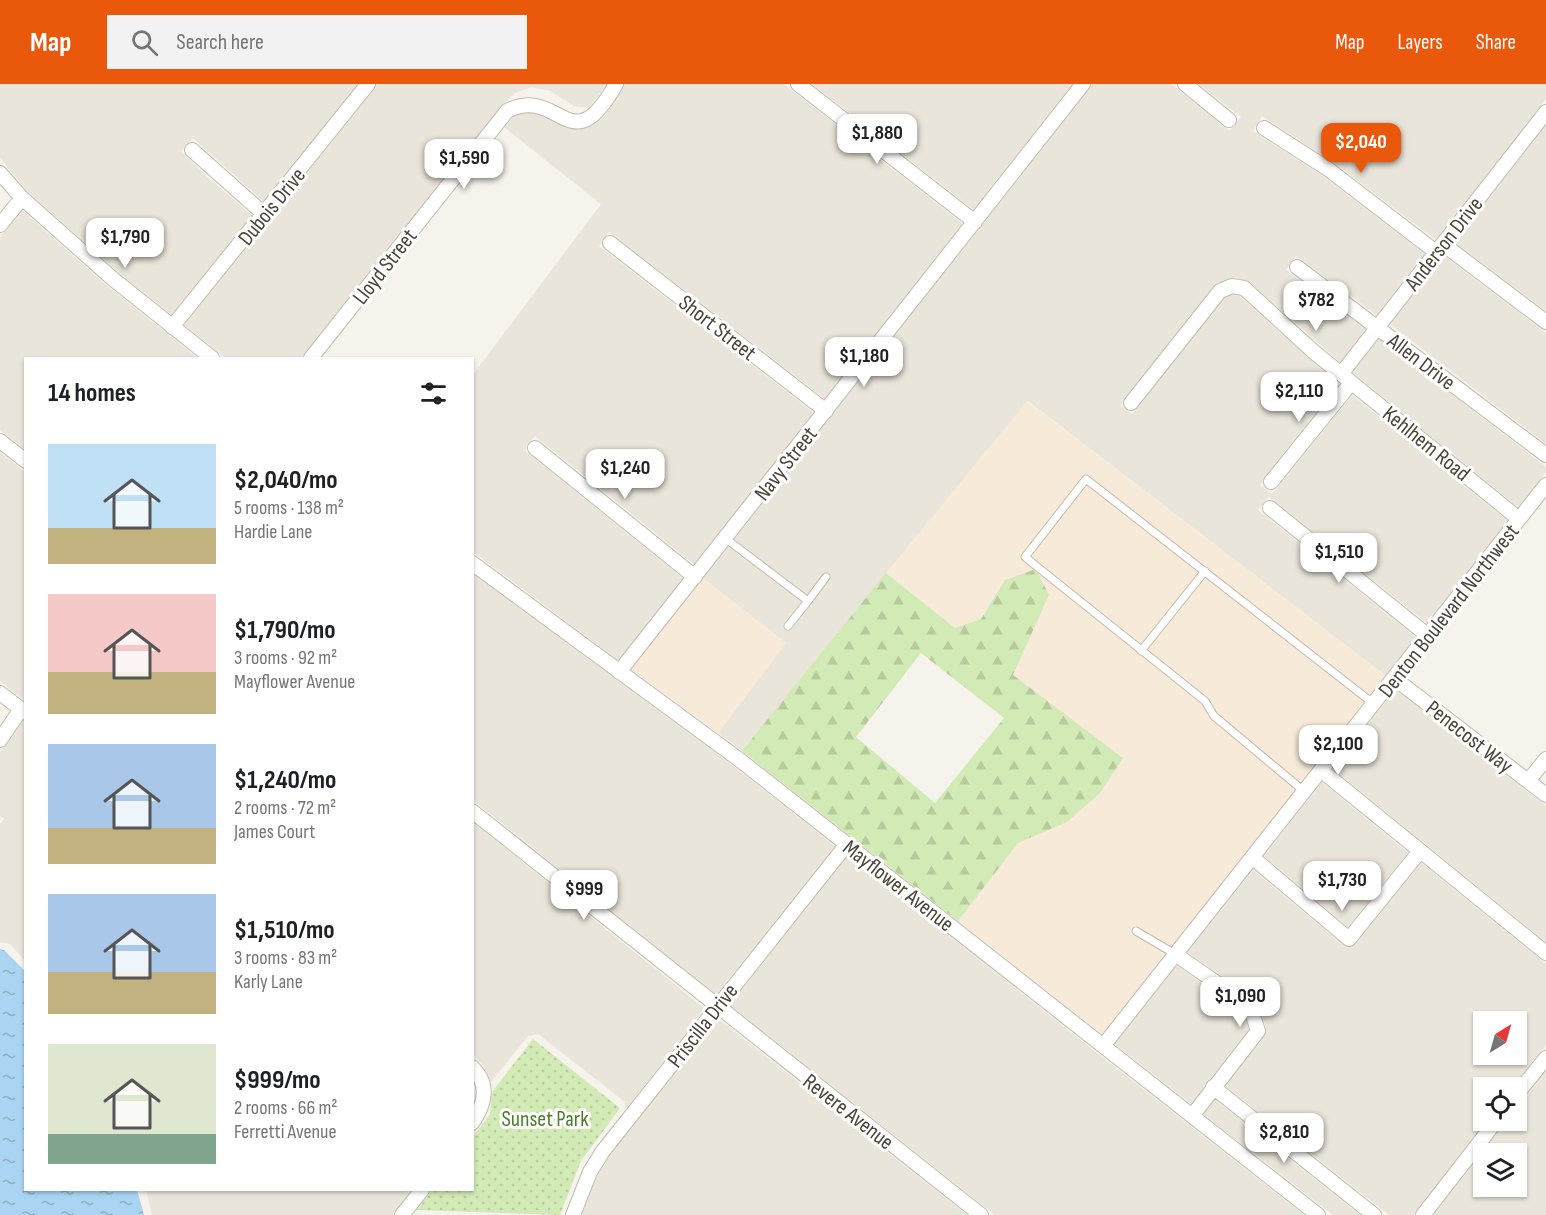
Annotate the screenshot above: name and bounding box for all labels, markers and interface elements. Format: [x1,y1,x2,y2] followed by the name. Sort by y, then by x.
[107,15,527,69] search box
[30,26,71,59] text: Map
[128,26,161,59] icon: search
[176,29,264,56] text: Search here
[1335,30,1364,55] text: Map
[1397,30,1443,55] text: Layers
[1476,30,1516,55] text: Share
[828,114,926,165] pin: $1,880
[851,121,903,145] text: $1,880
[1312,123,1410,174] pin: $2,040
[1335,130,1387,154] text: $2,040
[415,139,513,190] pin: $1,590
[438,146,490,170] text: $1,590
[233,163,312,251] street label: Dubois Drive
[1399,192,1489,297] street label: Anderson Drive
[76,218,174,269] pin: $1,790
[347,223,423,310] street label: Lloyd Street
[100,225,150,249] text: $1,790
[1280,281,1352,332] pin: $782
[1297,288,1335,312] text: $782
[673,289,762,367] street label: Short Street
[1381,327,1460,396] street label: Allen Drive
[815,337,913,388] pin: $1,180
[839,344,889,368] text: $1,180
[1250,372,1348,423] pin: $2,110
[417,377,450,410] icon: filters
[48,378,136,409] text: 14 homes
[1275,379,1323,403] text: $2,110
[1377,401,1475,488] street label: Kehlhem Road
[749,421,824,506] street label: Navy Street
[576,449,674,500] pin: $1,240
[600,456,650,480] text: $1,240
[234,465,338,496] text: $2,040/mo
[96,468,168,540] icon: home
[234,496,344,520] text: 5 rooms · 138 m²
[1373,519,1525,703] street label: Denton Boulevard Northwest
[234,520,312,544] text: Hardie Lane
[1290,533,1388,584] pin: $1,510
[1314,540,1364,564] text: $1,510
[234,615,336,646] text: $1,790/mo
[96,618,168,690] icon: home
[234,646,337,670] text: 3 rooms · 92 m²
[234,670,355,694] text: Mayflower Avenue
[1420,695,1518,780] street label: Penecost Way
[1289,725,1387,776] pin: $2,100
[1313,732,1363,756] text: $2,100
[234,765,336,796] text: $1,240/mo
[96,768,168,840] icon: home
[234,796,336,820] text: 2 rooms · 72 m²
[234,820,315,844] text: James Court
[837,834,959,938] street label: Mayflower Avenue
[1293,861,1391,912] pin: $1,730
[1317,868,1367,892] text: $1,730
[548,870,620,921] pin: $999
[565,877,603,901] text: $999
[234,915,335,946] text: $1,510/mo
[96,918,168,990] icon: home
[234,946,337,970] text: 3 rooms · 83 m²
[234,970,303,994] text: Karly Lane
[1191,977,1289,1028] pin: $1,090
[662,979,744,1073] street label: Priscilla Drive
[1214,984,1266,1008] text: $1,090
[1473,1011,1527,1065] north arrow
[1473,1011,1527,1197] map controls
[234,1065,321,1096] text: $999/mo
[96,1068,168,1140] icon: home
[797,1068,899,1156] street label: Revere Avenue
[1473,1077,1527,1131] button: locate
[234,1096,338,1120] text: 2 rooms · 66 m²
[501,1106,589,1133] park label: Sunset Park
[1235,1113,1333,1164] pin: $2,810
[234,1120,336,1144] text: Ferretti Avenue
[1259,1120,1309,1144] text: $2,810
[1473,1143,1527,1197] button: layers

